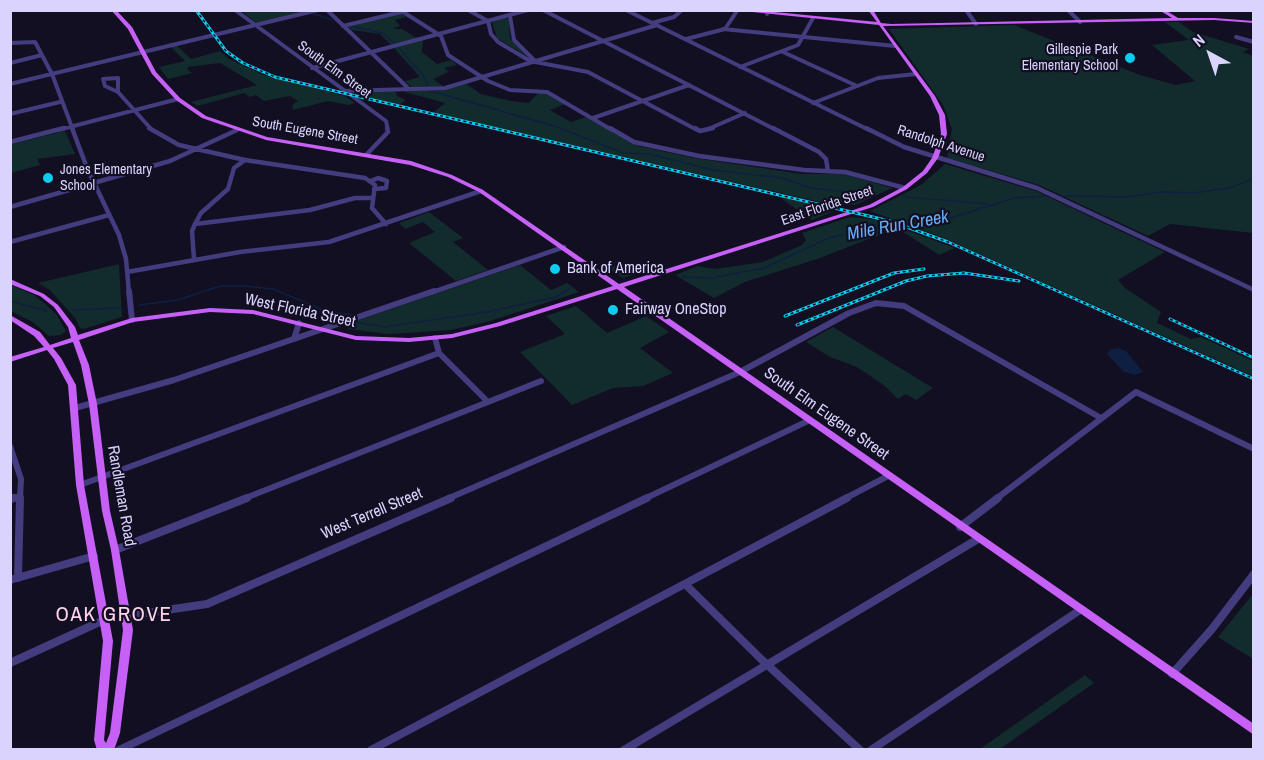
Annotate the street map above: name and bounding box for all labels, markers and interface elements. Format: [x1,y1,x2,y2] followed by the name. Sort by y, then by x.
[1180,24,1240,84] north arrow
[1188,29,1209,52] text: N
[294,38,374,102] street label: South Elm Street
[1022,42,1118,74] place label: Gillespie Park Elementary School
[1123,51,1137,65] marker: Gillespie Park Elementary School
[251,113,359,149] street label: South Eugene Street
[895,122,987,166] street label: Randolph Avenue
[60,162,152,194] place label: Jones Elementary School
[41,171,55,185] marker: Jones Elementary School
[779,182,875,230] street label: East Florida Street
[846,206,950,246] water label: Mile Run Creek
[567,259,664,279] place label: Bank of America
[548,262,562,276] marker: Bank of America
[243,290,357,332] street label: West Florida Street
[625,300,726,320] place label: Fairway OneStop
[606,303,620,317] marker: Fairway OneStop
[760,364,892,464] street label: South Elm Eugene Street
[103,444,139,548] street label: Randleman Road
[319,484,425,544] street label: West Terrell Street
[56,602,172,628] district label: OAK GROVE

